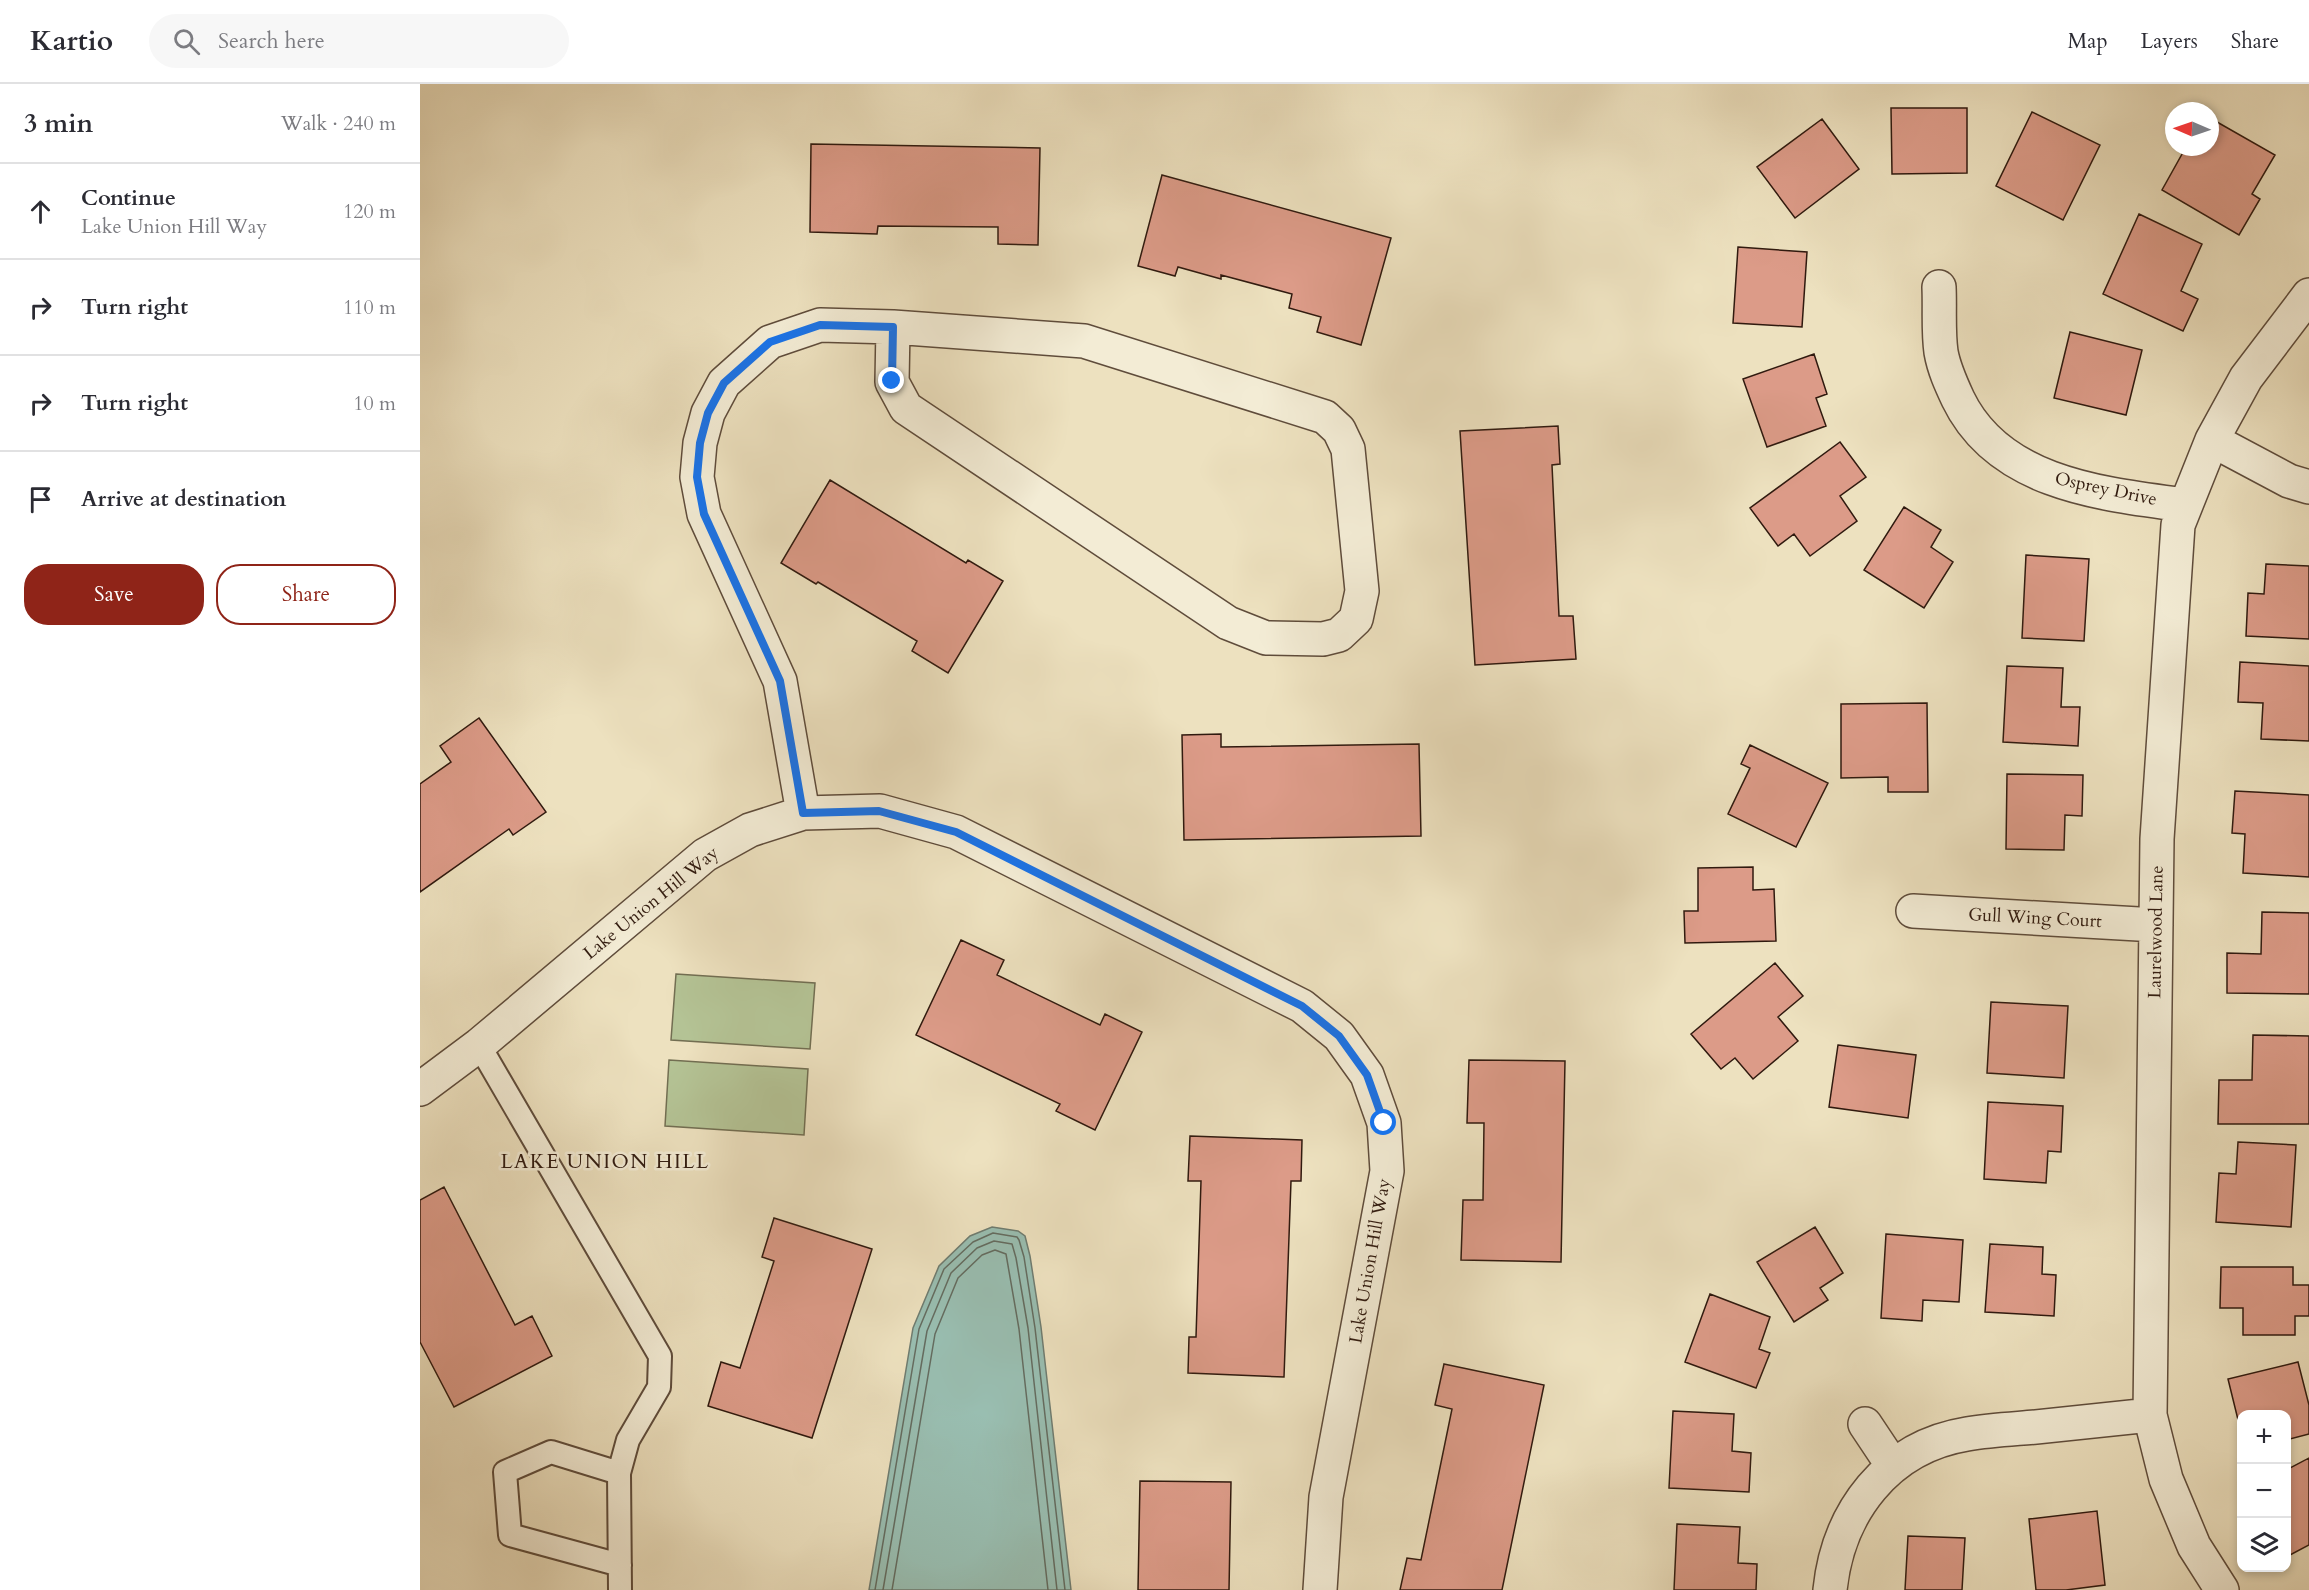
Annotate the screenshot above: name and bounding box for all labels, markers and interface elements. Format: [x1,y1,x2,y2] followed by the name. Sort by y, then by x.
[149,14,569,68] search box
[30,22,113,60] text: Kartio
[170,25,203,58] icon: search
[218,26,325,56] text: Search here
[2068,27,2108,56] text: Map
[2141,27,2198,56] text: Layers
[2231,27,2279,56] text: Share
[2165,102,2219,156] north arrow
[24,106,93,141] text: 3 min
[281,110,396,137] text: Walk · 240 m
[81,183,176,213] text: Continue
[24,195,57,228] icon: ahead
[343,198,396,225] text: 120 m
[81,213,267,240] text: Lake Union Hill Way
[24,291,57,324] icon: right
[81,292,188,322] text: Turn right
[343,294,396,321] text: 110 m
[878,367,904,393] route end
[24,387,57,420] icon: right
[81,388,188,418] text: Turn right
[353,390,396,417] text: 10 m
[2053,466,2159,512] street label: Osprey Drive
[24,483,57,516] icon: arrive
[81,484,286,514] text: Arrive at destination
[24,564,204,625] button: Save
[216,564,396,625] button: Share
[578,840,724,965] street label: Lake Union Hill Way
[2142,865,2170,999] street label: Laurelwood Lane
[1968,902,2103,934] street label: Gull Wing Court
[1370,1109,1396,1135] route start
[500,1148,710,1175] district label: LAKE UNION HILL
[1343,1176,1397,1346] street label: Lake Union Hill Way
[2237,1410,2291,1572] map controls
[2237,1410,2291,1464] button: +
[2237,1464,2291,1518] button: −
[2237,1518,2291,1572] button: layers

